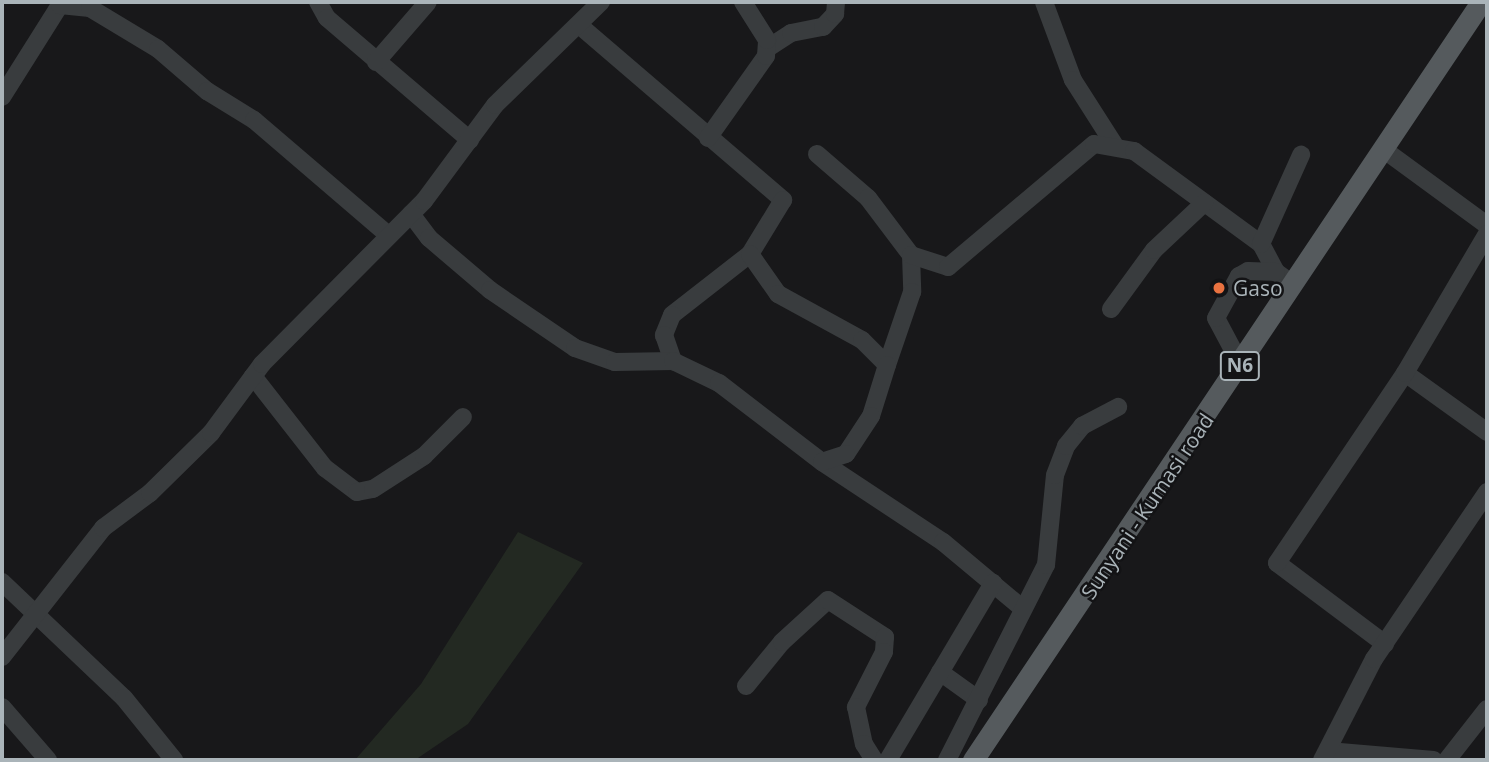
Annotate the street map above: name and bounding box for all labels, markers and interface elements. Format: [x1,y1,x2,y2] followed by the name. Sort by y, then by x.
[1233,275,1283,301] place label: Gaso
[1211,280,1227,296] marker: Gaso
[1219,350,1261,382] road number: N6
[1075,408,1219,604] street label: Sunyani - Kumasi road

